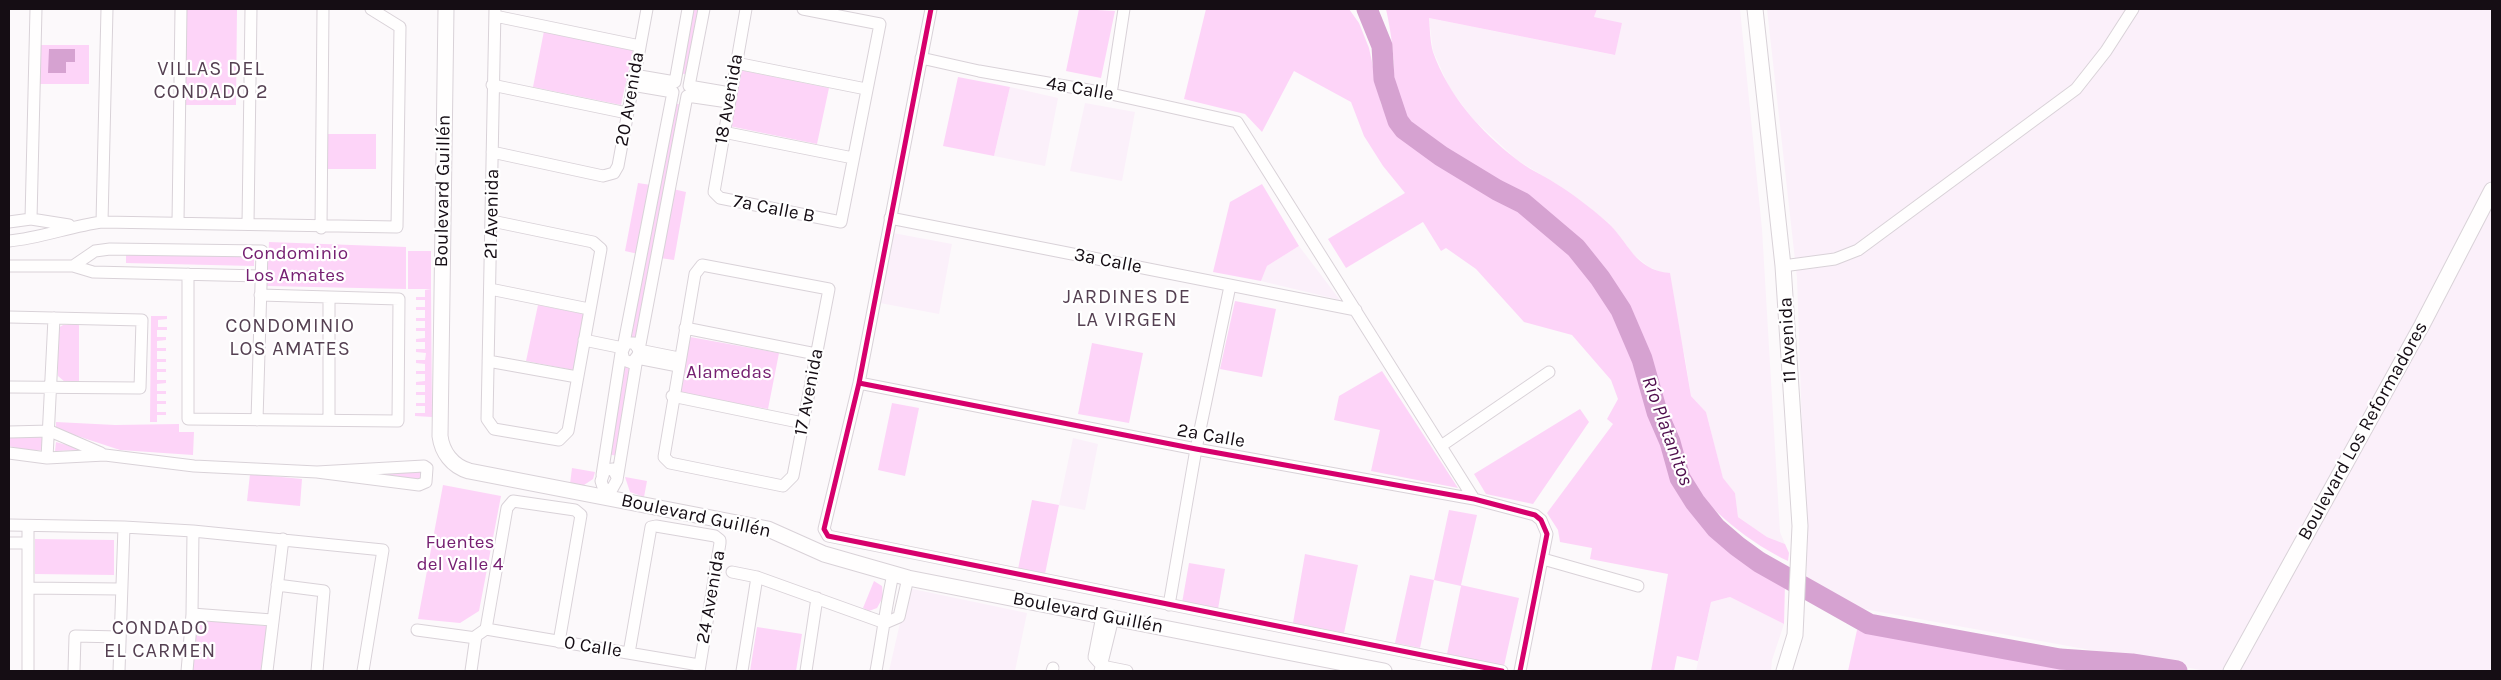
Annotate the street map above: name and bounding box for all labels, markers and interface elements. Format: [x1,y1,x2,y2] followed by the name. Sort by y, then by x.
[610,50,650,148] street label: 20 Avenida
[710,52,748,146] street label: 18 Avenida
[152,57,270,104] district label: VILLAS DEL CONDADO 2
[1044,72,1116,106] street label: 4a Calle
[430,114,456,268] street label: Boulevard Guillén
[480,169,504,259] street label: 21 Avenida
[731,190,817,228] street label: 7a Calle B
[242,243,348,287] park label: Condominio Los Amates
[1072,243,1144,279] street label: 3a Calle
[1062,285,1192,332] district label: JARDINES DE LA VIRGEN
[1774,297,1802,383] street label: 11 Avenida
[224,314,356,361] district label: CONDOMINIO LOS AMATES
[2293,318,2433,544] street label: Boulevard Los Reformadores
[789,346,829,438] street label: 17 Avenida
[686,362,772,384] park label: Alamedas
[1636,373,1698,489] water label: Río Platanitos
[1175,419,1247,453] street label: 2a Calle
[619,489,773,543] street label: Boulevard Guillén
[417,532,503,576] park label: Fuentes del Valle 4
[692,548,730,646] street label: 24 Avenida
[1011,587,1165,639] street label: Boulevard Guillén
[103,616,217,663] district label: CONDADO EL CARMEN
[562,631,624,663] street label: 0 Calle

